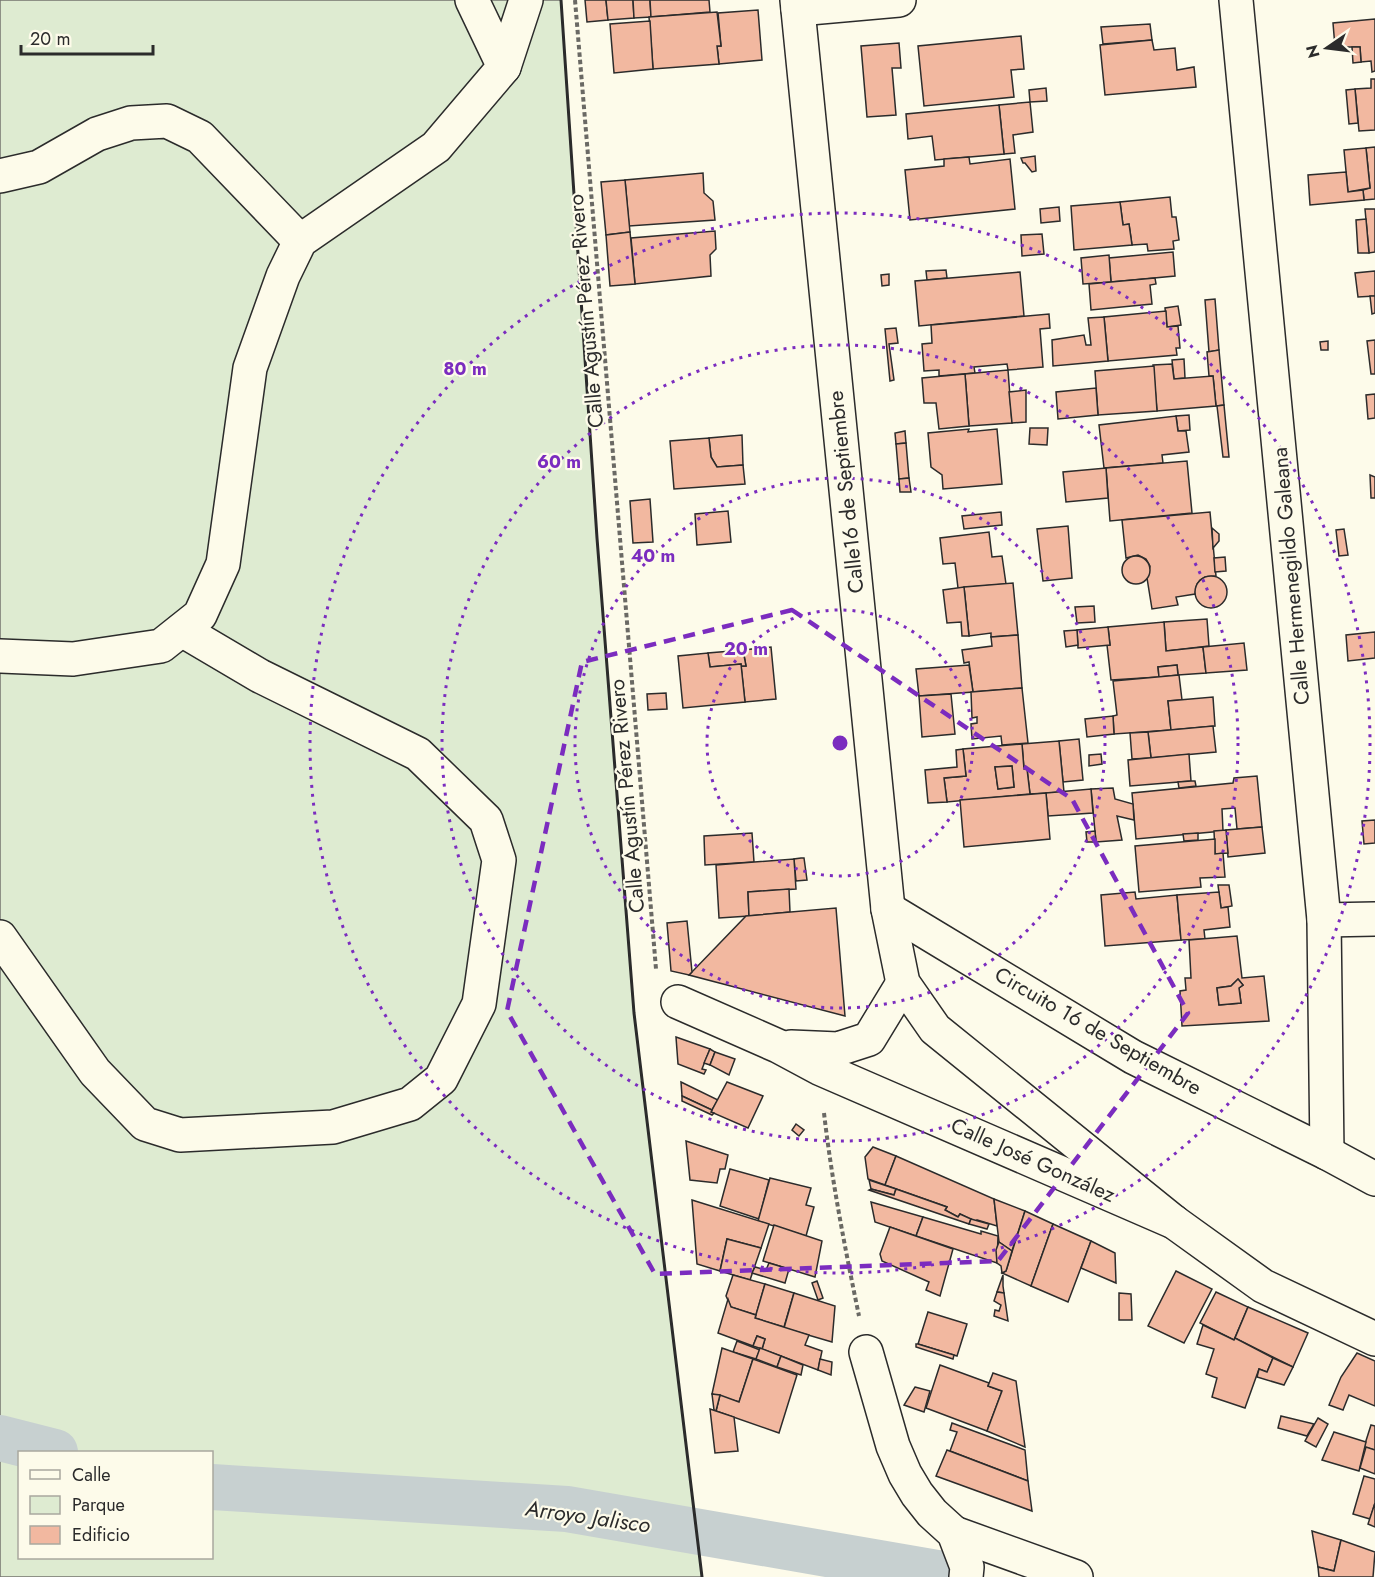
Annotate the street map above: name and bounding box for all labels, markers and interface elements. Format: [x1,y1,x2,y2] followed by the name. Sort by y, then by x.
[21,18,153,56] scale bar
[1297,18,1357,78] north arrow
[30,26,70,52] text: 20 m
[1300,43,1326,60] text: N
[561,193,611,429] street label: Calle Agustín Pérez Rivero
[443,356,487,382] text: 80 m
[820,389,872,595] street label: Calle16 de Septiembre
[1265,446,1317,706] street label: Calle Hermenegildo Galeana
[537,449,581,475] text: 60 m
[631,543,675,569] text: 40 m
[724,636,768,662] text: 20 m
[602,678,652,914] street label: Calle Agustín Pérez Rivero
[830,733,850,753] centre of rings
[989,959,1207,1103] street label: Circuito 16 de Septiembre
[946,1110,1120,1210] street label: Calle José González
[18,1451,213,1559] legend
[72,1462,111,1488] text: Calle
[523,1491,653,1541] water label: Arroyo Jalisco
[72,1492,125,1518] text: Parque
[72,1522,130,1548] text: Edificio

